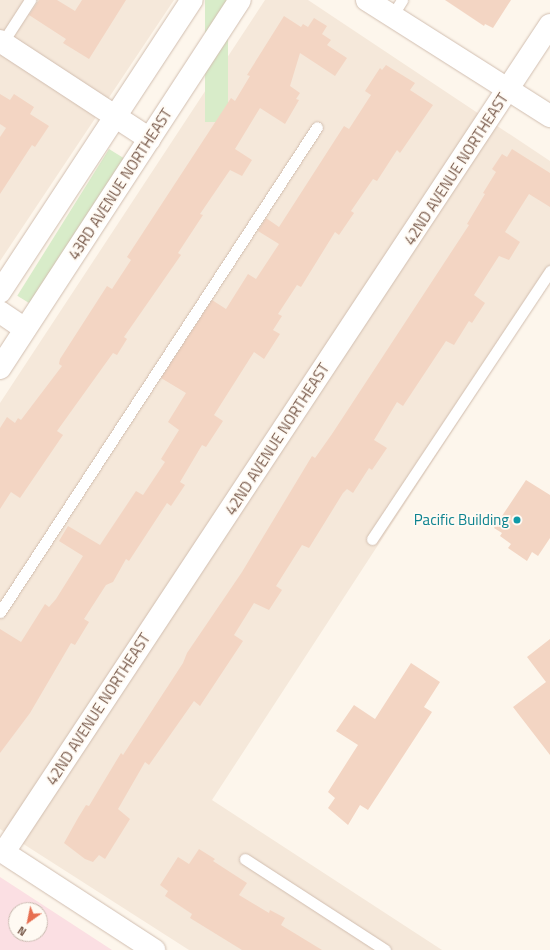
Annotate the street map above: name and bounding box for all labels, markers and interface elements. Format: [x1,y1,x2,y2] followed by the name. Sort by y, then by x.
[400,90,512,248] street label: 42ND AVENUE NORTHEAST
[64,105,176,263] street label: 43RD AVENUE NORTHEAST
[221,360,333,518] street label: 42ND AVENUE NORTHEAST
[414,511,509,529] place label: Pacific Building
[512,515,522,525] marker: Pacific Building
[42,630,154,788] street label: 42ND AVENUE NORTHEAST
[8,902,48,942] north arrow
[14,922,30,940] text: N

